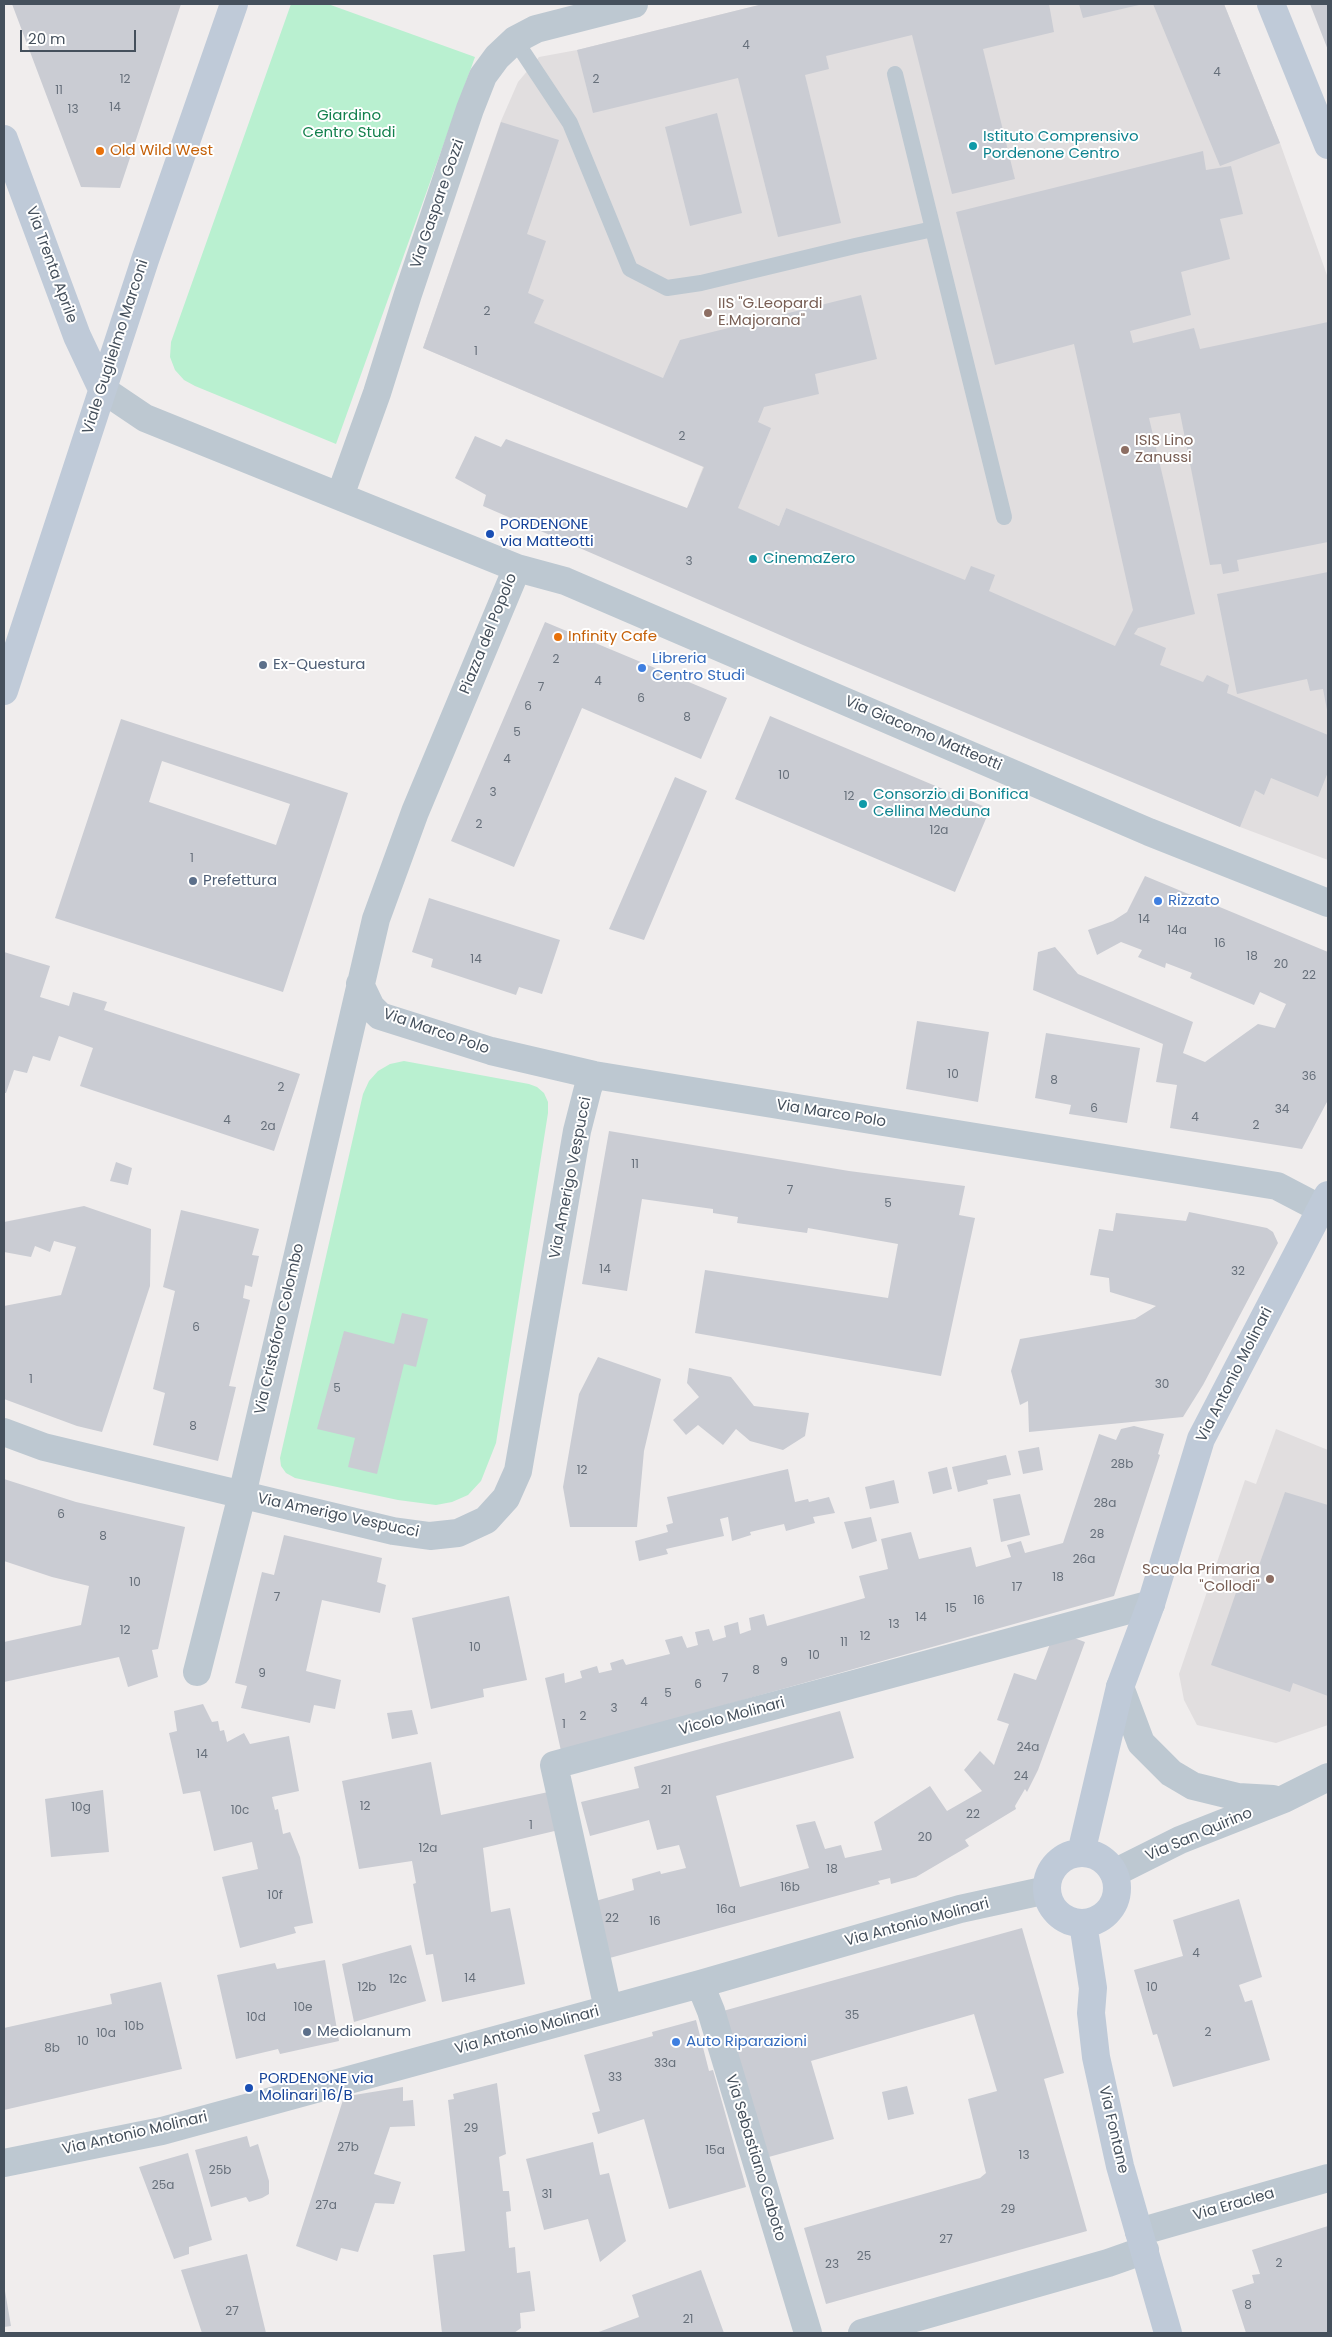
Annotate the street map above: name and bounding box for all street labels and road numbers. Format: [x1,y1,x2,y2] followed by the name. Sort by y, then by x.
[407,137,469,271] street label: Via Gaspare Gozzi
[22,204,80,326] street label: Via Trenta Aprile
[79,257,153,437] street label: Viale Guglielmo Marconi
[457,571,521,697] street label: Piazza del Popolo
[842,693,1004,775] street label: Via Giacomo Matteotti
[381,1005,491,1059] street label: Via Marco Polo
[546,1095,596,1261] street label: Via Amerigo Vespucci
[775,1096,887,1132] street label: Via Marco Polo
[252,1242,308,1416] street label: Via Cristoforo Colombo
[1193,1305,1277,1445] street label: Via Antonio Molinari
[256,1490,420,1542] street label: Via Amerigo Vespucci
[677,1694,787,1740] street label: Vicolo Molinari
[1143,1804,1255,1866] street label: Via San Quirino
[843,1895,991,1951] street label: Via Antonio Molinari
[453,2003,601,2059] street label: Via Antonio Molinari
[721,2073,789,2243] street label: Via Sebastiano Caboto
[1094,2085,1132,2175] street label: Via Fontane
[61,2109,209,2159] street label: Via Antonio Molinari
[1191,2185,1277,2225] street label: Via Eraclea

